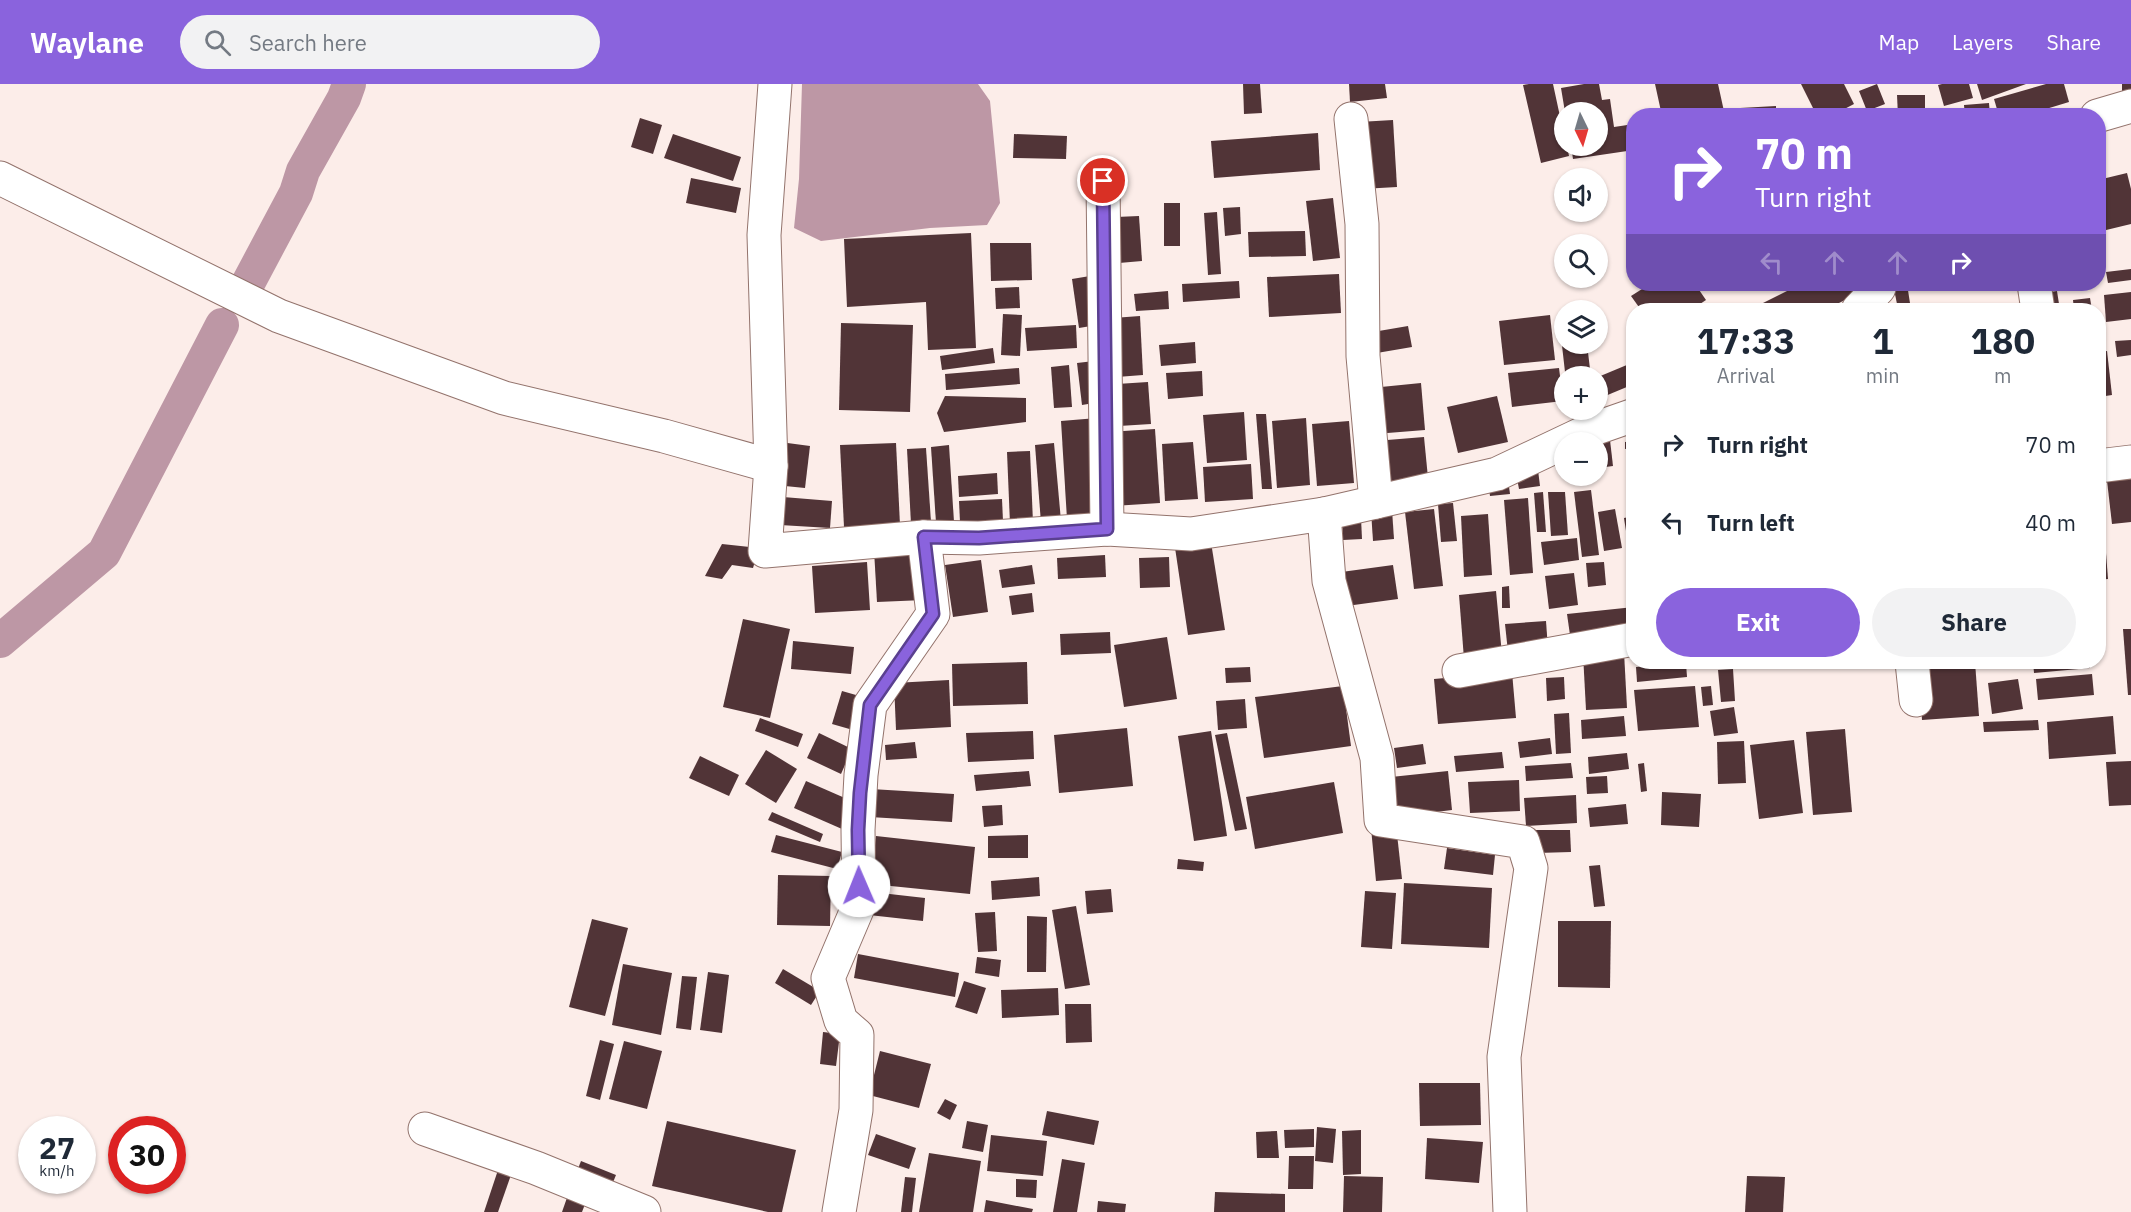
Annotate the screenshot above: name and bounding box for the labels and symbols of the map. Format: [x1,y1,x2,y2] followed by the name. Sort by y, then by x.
[1554,102,1608,156] north arrow
[1077,155,1128,206] pin
[827,854,891,918] position arrow
[108,1116,186,1194] speed limit sign: 30

